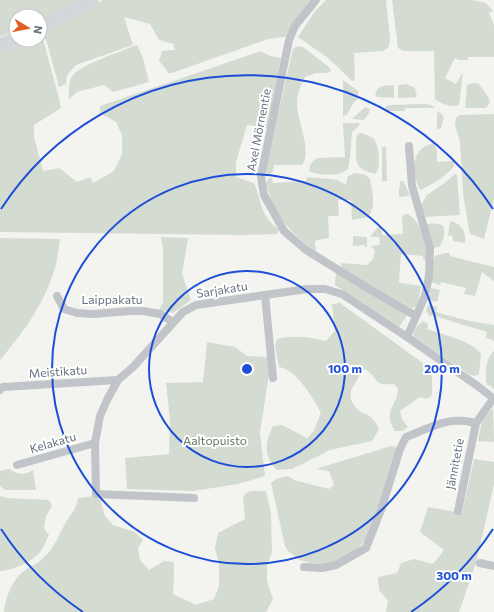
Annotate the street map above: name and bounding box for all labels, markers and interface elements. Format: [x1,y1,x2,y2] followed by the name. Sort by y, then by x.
[8,8,48,48] north arrow
[31,25,45,35] text: N
[243,87,273,172] street label: Axel Mörnentie
[195,278,249,300] street label: Sarjakatu
[81,292,143,306] street label: Laippakatu
[328,361,362,375] text: 100 m
[424,361,460,375] text: 200 m
[28,362,88,380] street label: Meistikatu
[240,362,254,376] centre of rings
[28,429,78,455] street label: Kelakatu
[183,433,247,447] park label: Aaltopuisto
[442,437,467,491] street label: Jännitetie
[436,568,472,582] text: 300 m

